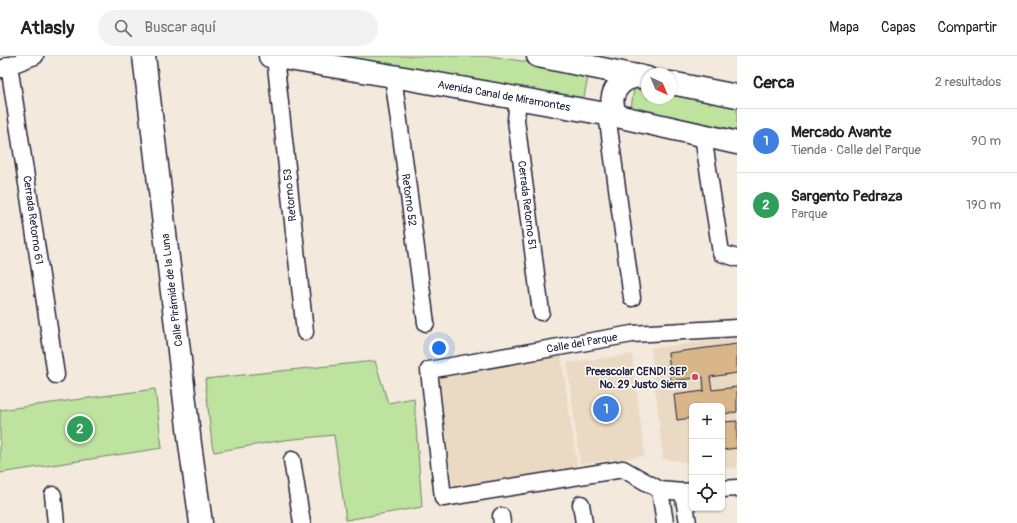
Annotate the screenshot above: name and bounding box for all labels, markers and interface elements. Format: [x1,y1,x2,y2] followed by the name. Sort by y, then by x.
[98,10,378,46] search box
[20,16,74,40] text: Atlasly
[112,17,134,39] icon: search
[144,18,216,37] text: Buscar aquí
[829,19,859,36] text: Mapa
[881,19,916,36] text: Capas
[938,19,997,36] text: Compartir
[641,68,677,104] north arrow
[753,72,794,93] text: Cerca
[935,74,1001,90] text: 2 resultados
[437,78,571,114] street label: Avenida Canal de Miramontes
[791,123,891,142] text: Mercado Avante
[763,133,769,149] text: 1
[971,133,1001,149] text: 90 m
[791,142,921,158] text: Tienda · Calle del Parque
[515,160,539,250] street label: Cerrada Retorno 51
[281,168,299,222] street label: Retorno 53
[399,173,419,227] street label: Retorno 52
[20,175,46,265] street label: Cerrada Retorno 61
[791,187,903,206] text: Sargento Pedraza
[762,197,770,213] text: 2
[966,197,1001,213] text: 190 m
[791,206,827,222] text: Parque
[159,233,185,347] street label: Calle Pirámide de la Luna
[546,330,619,356] street label: Calle del Parque
[429,338,449,358] your location
[585,365,687,391] place label: Preescolar CENDI SEP No. 29 Justo Sierra
[690,372,700,382] marker: Preescolar CENDI SEP No. 29 Justo Sierra
[593,394,619,424] pin: 1
[689,403,725,511] map controls
[689,403,725,439] button: +
[67,414,93,444] pin: 2
[689,439,725,475] button: −
[689,475,725,511] button: locate

